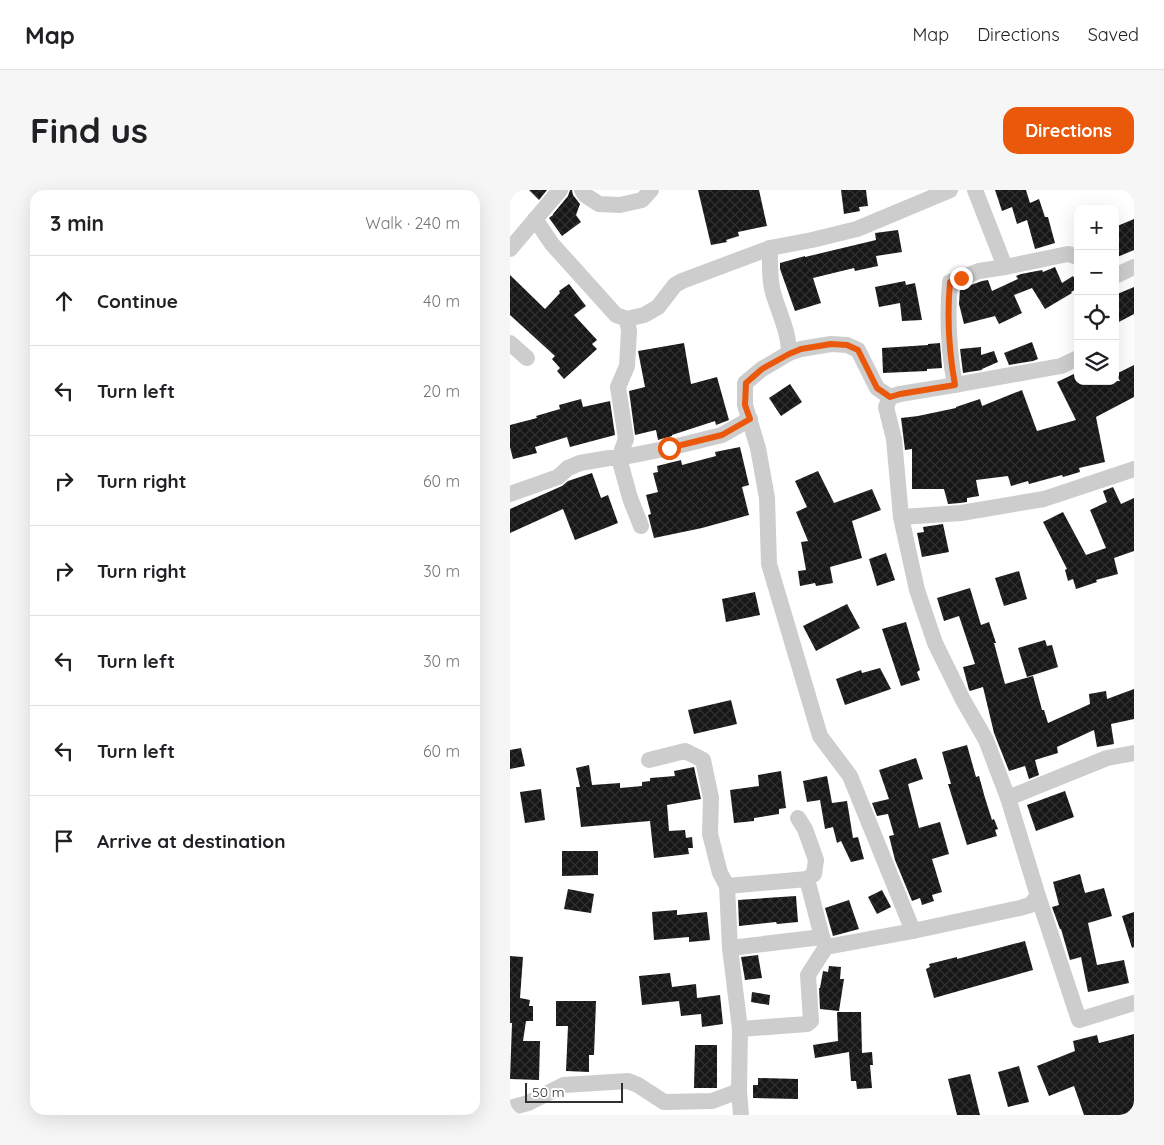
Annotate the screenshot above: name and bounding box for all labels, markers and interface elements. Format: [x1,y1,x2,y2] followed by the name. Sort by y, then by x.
[25,20,75,50] text: Map
[912,23,949,46] text: Map
[977,23,1060,46] text: Directions
[1088,23,1139,46] text: Saved
[1003,107,1134,154] button: Directions
[30,108,148,152] text: Find us
[1074,205,1119,385] map controls
[1074,205,1119,250] button: +
[50,210,104,236] text: 3 min
[365,213,460,233] text: Walk · 240 m
[1074,250,1119,295] button: −
[950,267,973,290] route end
[50,287,78,315] icon: ahead
[97,289,178,313] text: Continue
[423,291,460,311] text: 40 m
[1074,295,1119,340] button: locate
[1074,340,1119,385] button: layers
[50,377,78,405] icon: left
[97,379,175,403] text: Turn left
[423,381,460,401] text: 20 m
[658,437,681,460] route start
[50,467,78,495] icon: right
[97,469,186,493] text: Turn right
[423,471,460,491] text: 60 m
[50,557,78,585] icon: right
[97,559,186,583] text: Turn right
[423,561,460,581] text: 30 m
[50,647,78,675] icon: left
[97,649,175,673] text: Turn left
[423,651,460,671] text: 30 m
[50,737,78,765] icon: left
[97,739,175,763] text: Turn left
[423,741,460,761] text: 60 m
[50,827,78,855] icon: arrive
[97,829,286,853] text: Arrive at destination
[525,1080,622,1103] scale bar
[532,1083,565,1101] text: 50 m

